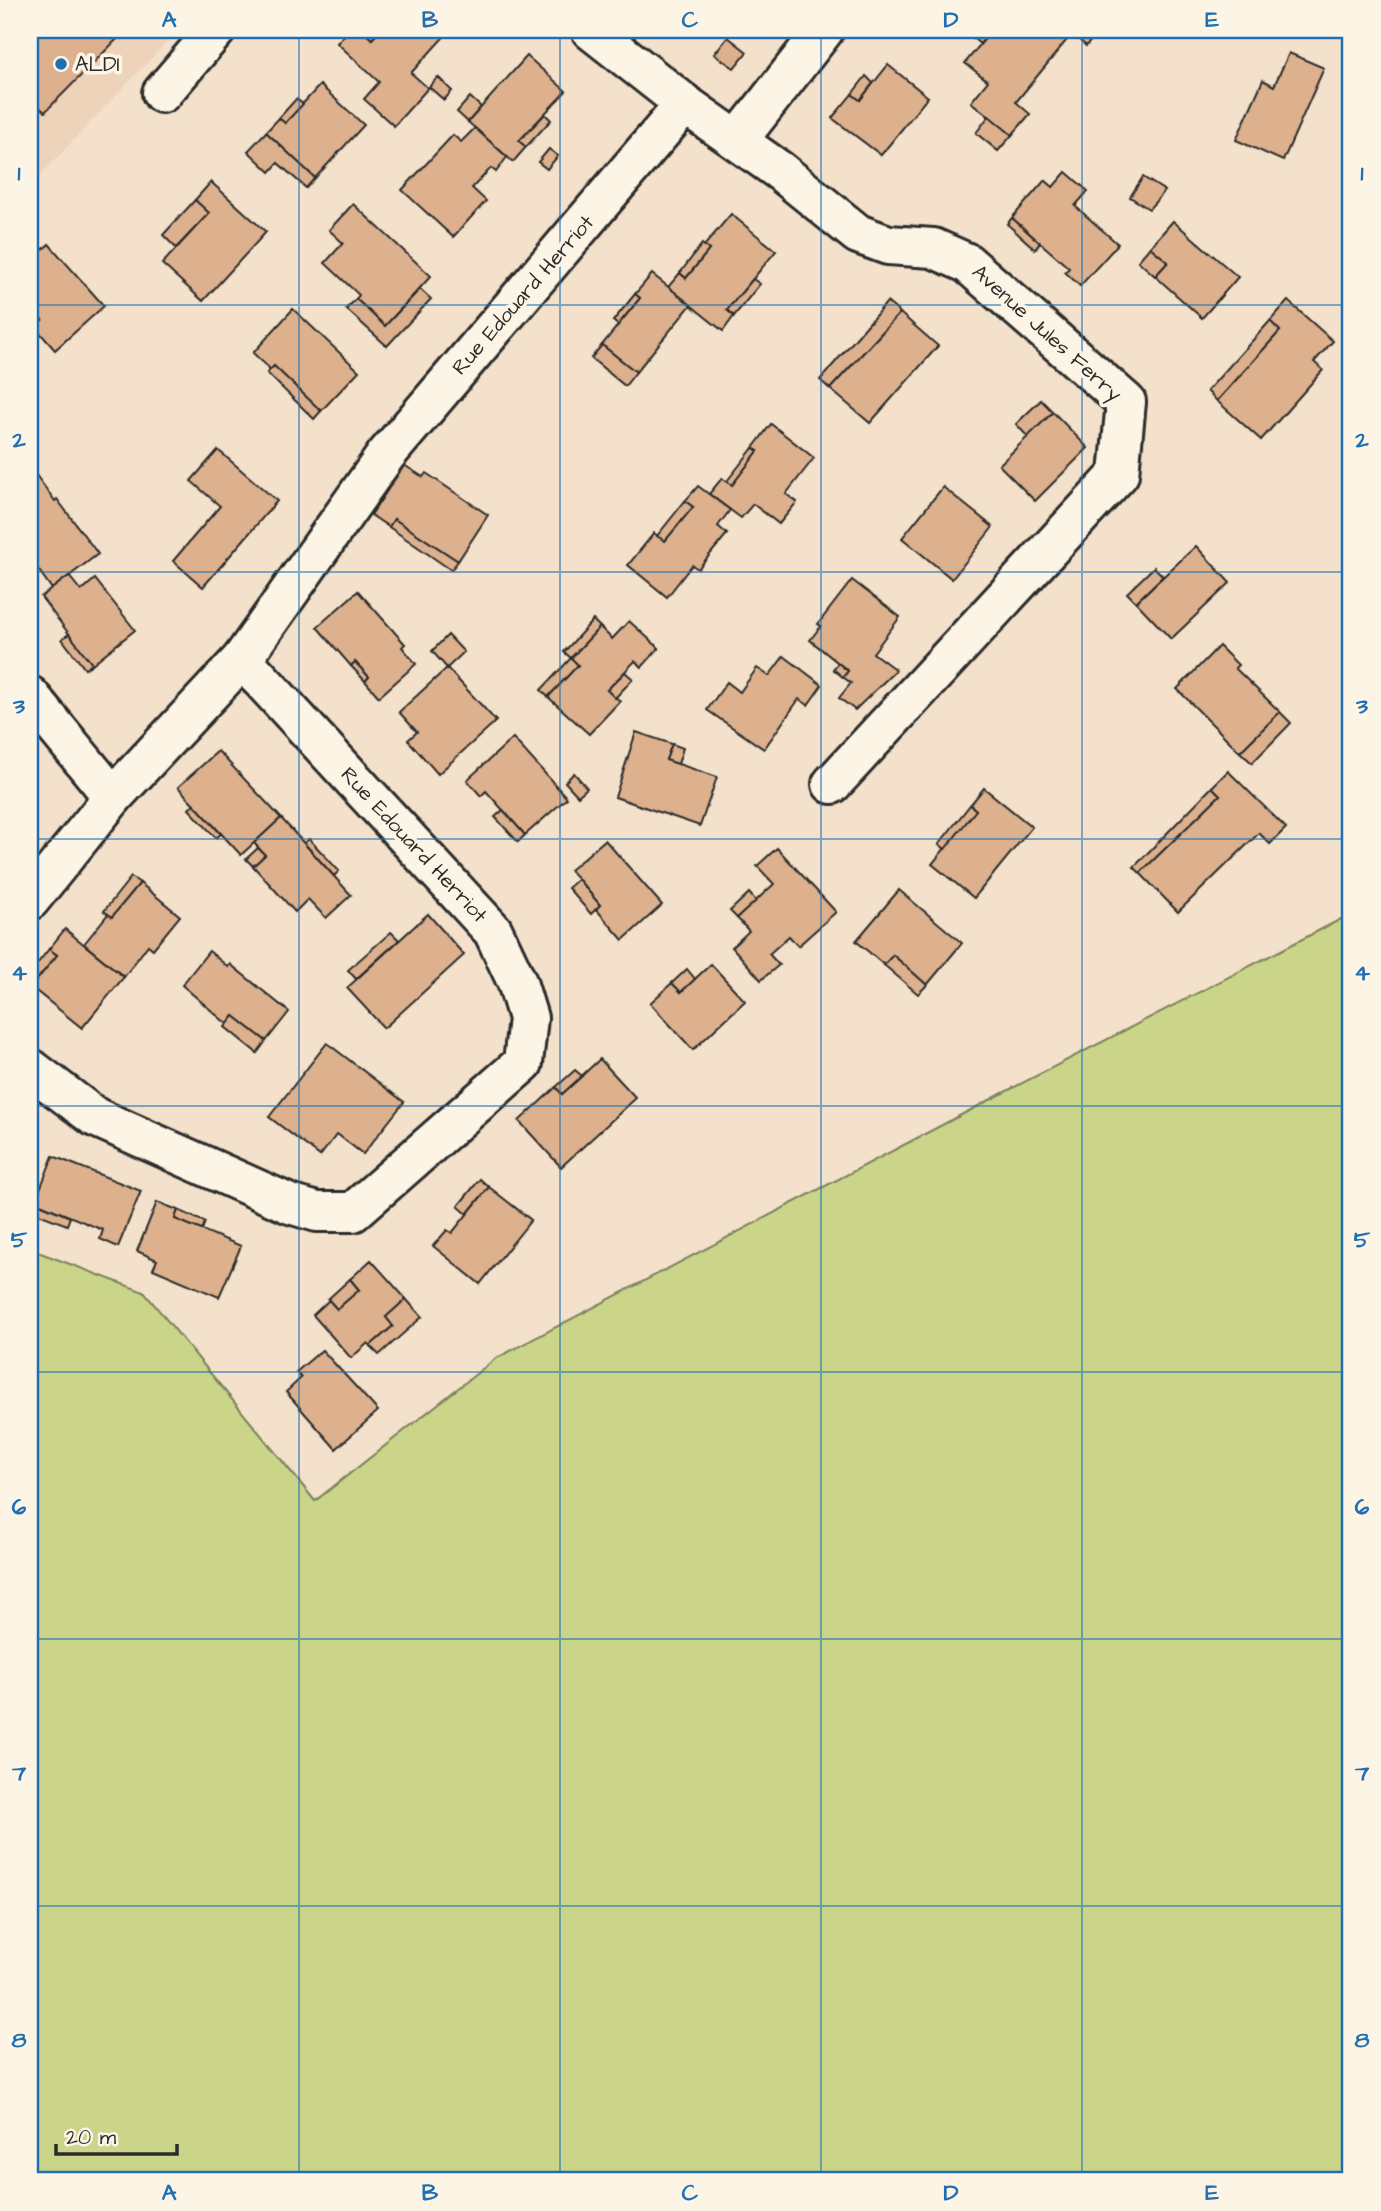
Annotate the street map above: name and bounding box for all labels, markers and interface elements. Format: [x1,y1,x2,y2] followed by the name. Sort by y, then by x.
[162,4,177,36] text: A
[422,4,439,36] text: B
[682,4,699,36] text: C
[944,4,959,36] text: D
[1205,4,1219,36] text: E
[75,50,120,79] place label: ALDI
[53,56,69,72] marker: ALDI
[18,157,21,189] text: 1
[1361,157,1364,189] text: 1
[445,208,601,381] street label: Rue Edouard Herriot
[964,258,1129,410] street label: Avenue Jules Ferry
[11,424,26,456] text: 2
[1354,424,1369,456] text: 2
[12,690,25,722] text: 3
[1355,690,1368,722] text: 3
[334,761,494,930] street label: Rue Edouard Herriot
[11,957,27,989] text: 4
[1354,957,1370,989] text: 4
[11,1224,28,1256] text: 5
[1354,1224,1371,1256] text: 5
[12,1491,27,1523] text: 6
[1355,1491,1370,1523] text: 6
[11,1757,27,1789] text: 7
[1354,1757,1370,1789] text: 7
[12,2024,27,2056] text: 8
[1355,2024,1370,2056] text: 8
[56,2113,177,2157] scale bar
[66,2123,117,2152] text: 20 m
[162,2177,177,2209] text: A
[422,2177,439,2209] text: B
[682,2177,699,2209] text: C
[944,2177,959,2209] text: D
[1205,2177,1219,2209] text: E

